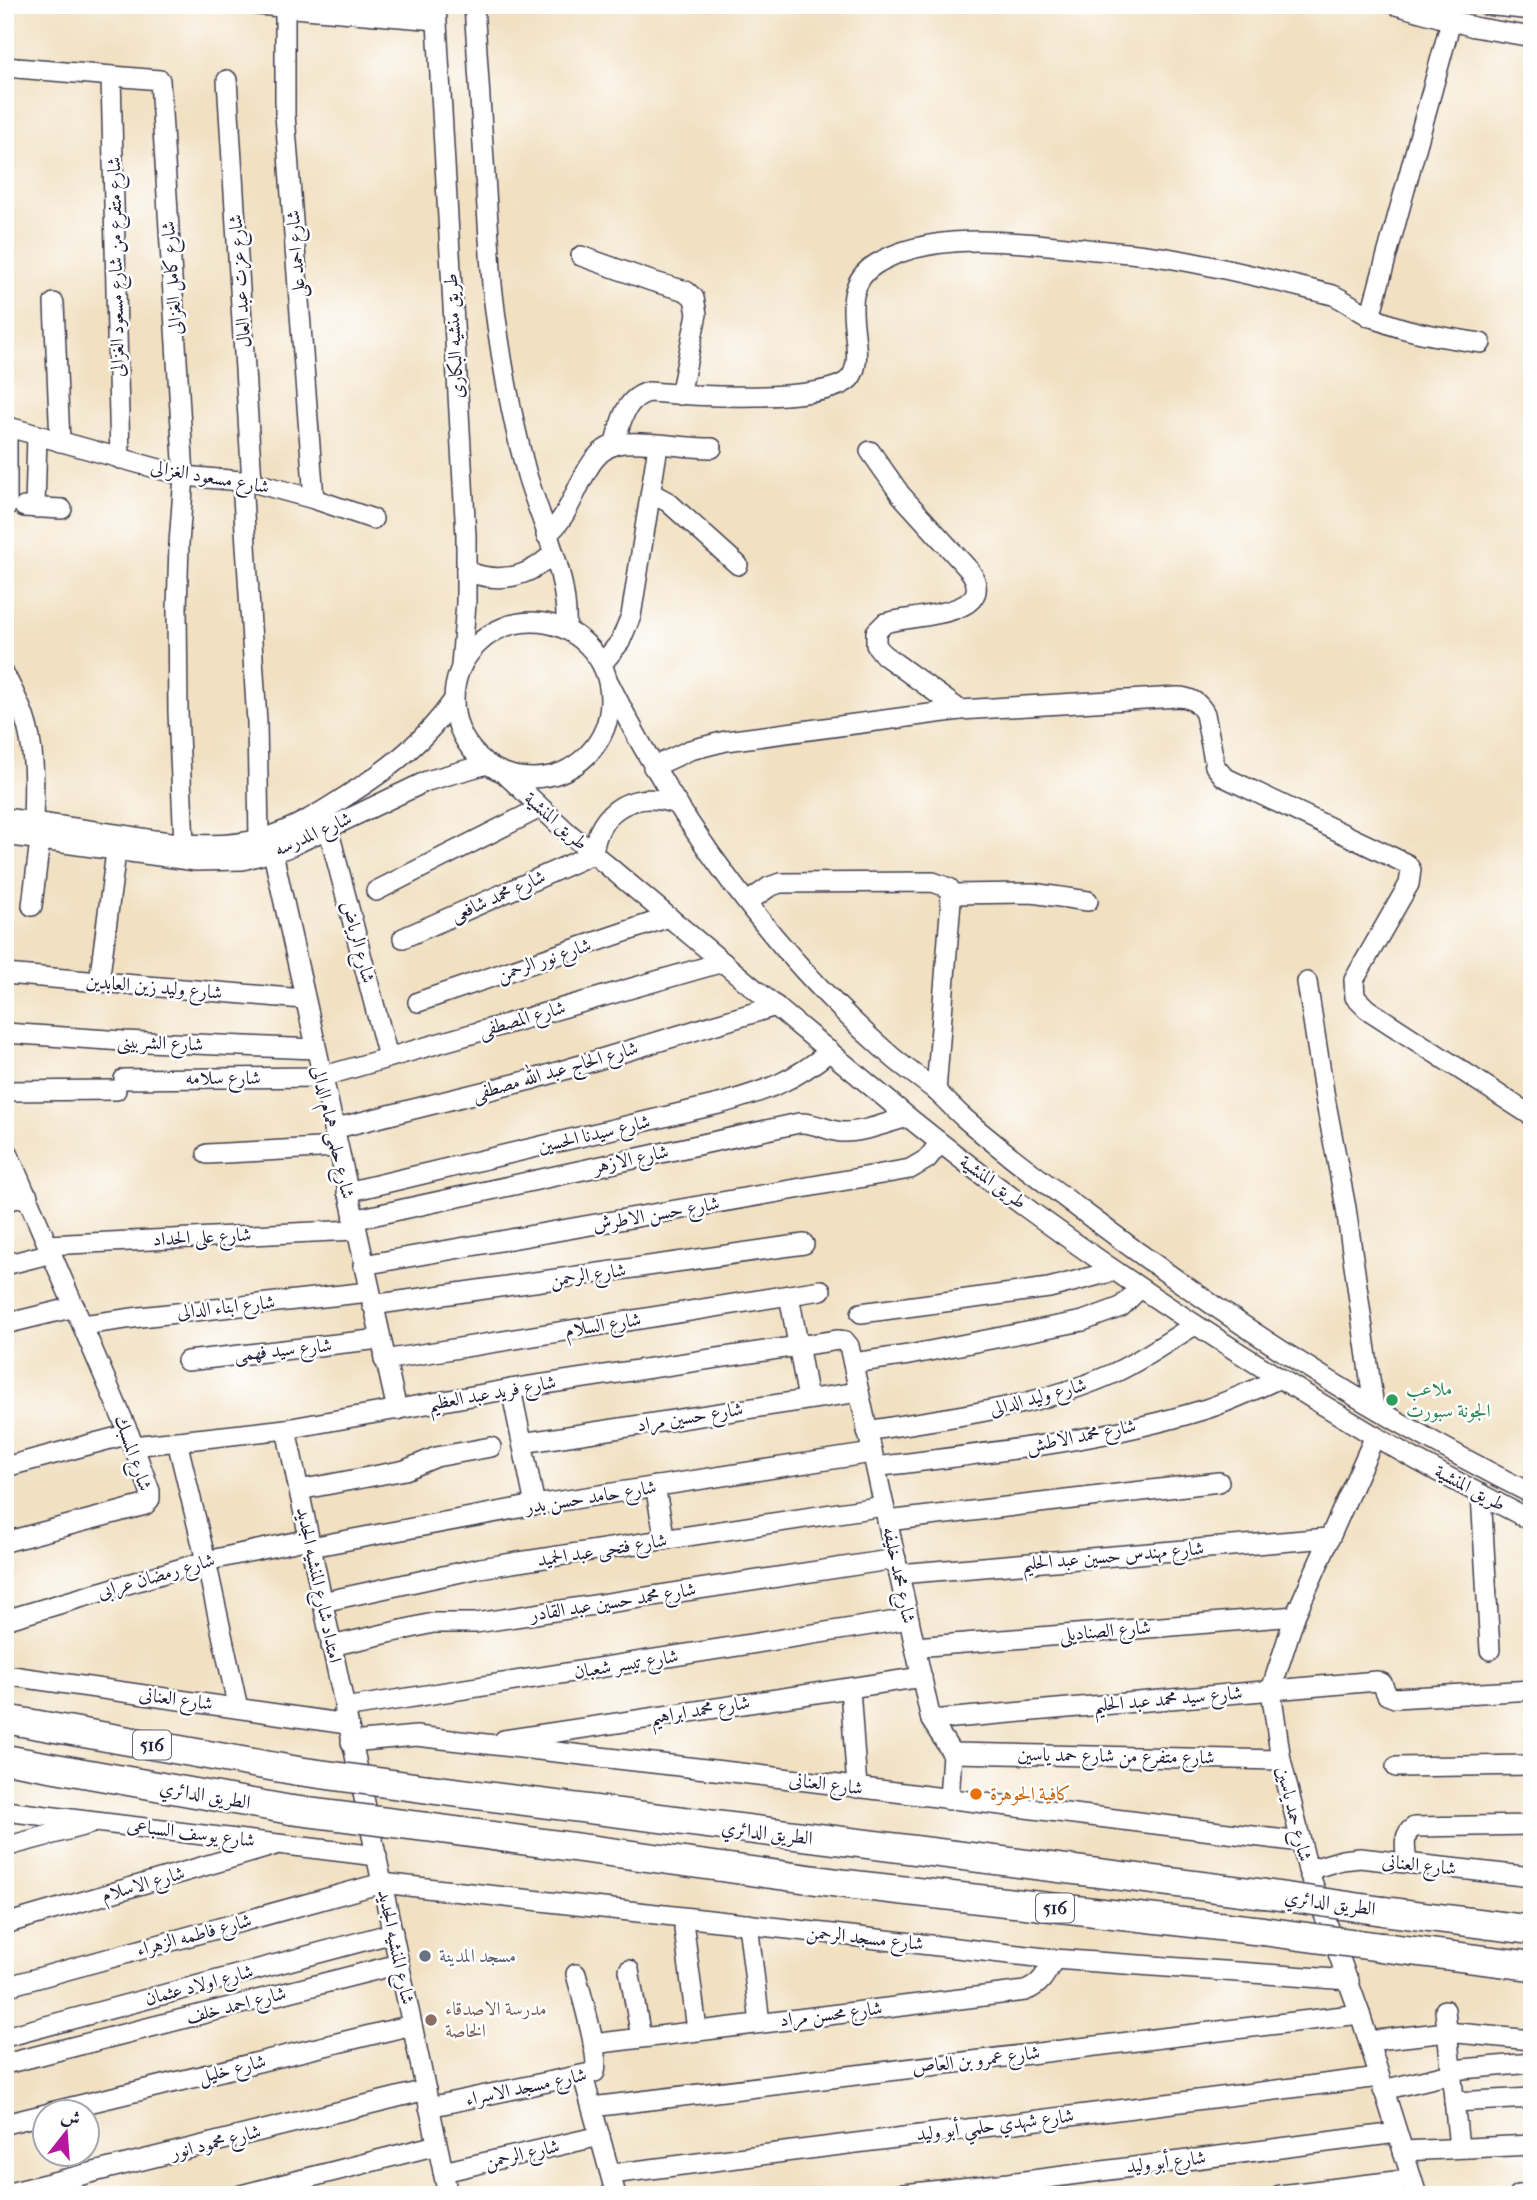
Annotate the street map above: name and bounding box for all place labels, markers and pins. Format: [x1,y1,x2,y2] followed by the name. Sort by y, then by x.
[1406,1378,1491,1423] place label: ملاعب الجونة سبورت
[1384,1392,1400,1408] marker: ملاعب الجونة سبورت
[990,1783,1071,1806] place label: كافية الحوهرة
[968,1786,984,1802] marker: كافية الحوهرة
[439,1945,516,1967] place label: مسجد المدينة
[417,1948,433,1964] marker: مسجد المدينة
[445,1998,547,2042] place label: مدرسة الاصدقاء الخاصة
[423,2012,439,2028] marker: مدرسة الاصدقاء الخاصة

